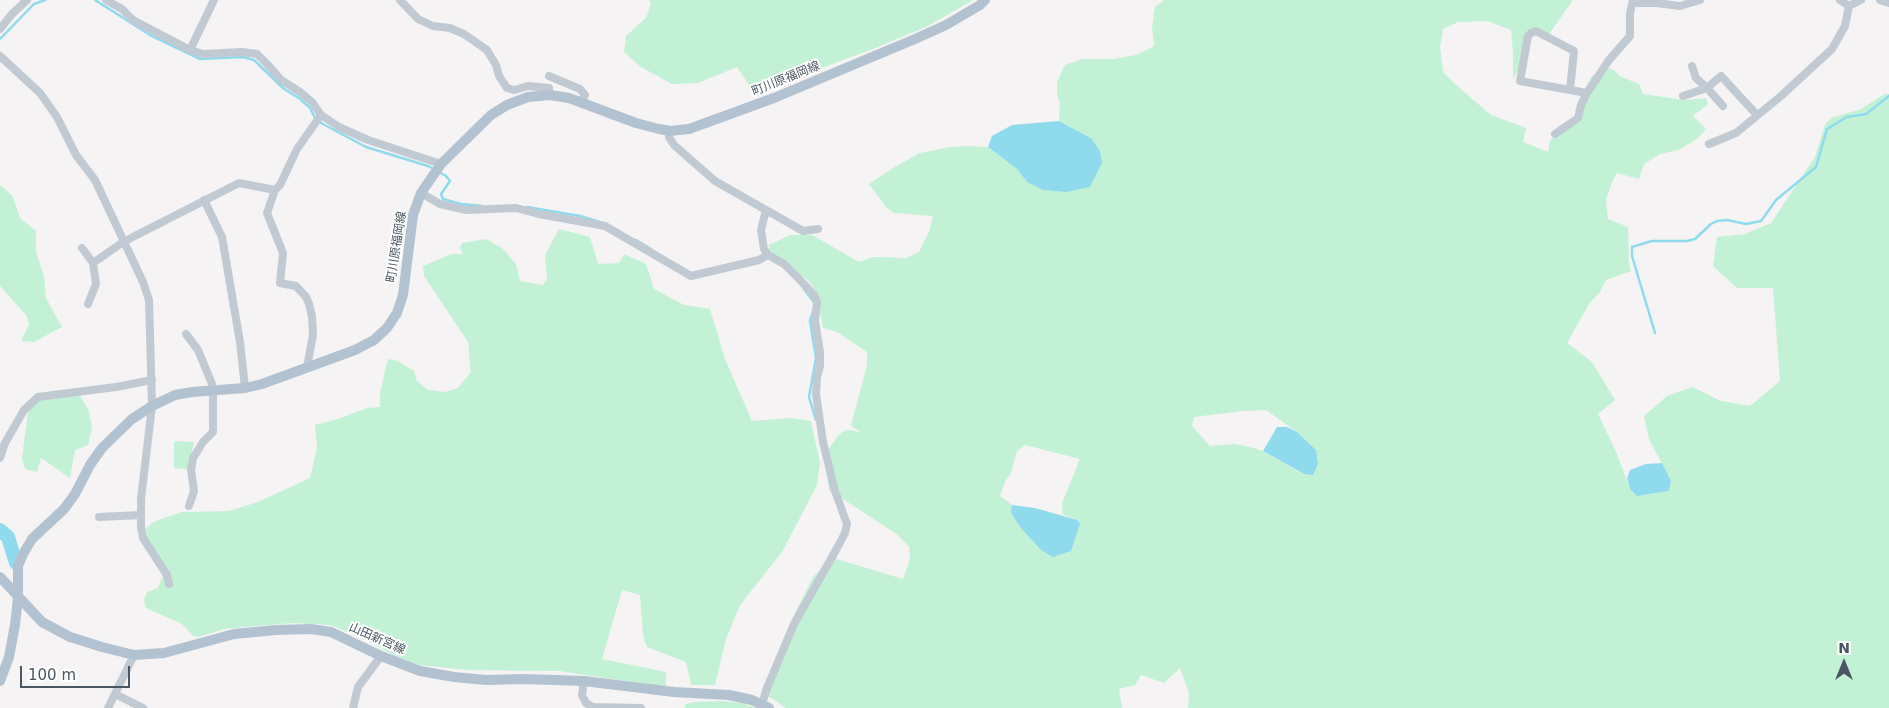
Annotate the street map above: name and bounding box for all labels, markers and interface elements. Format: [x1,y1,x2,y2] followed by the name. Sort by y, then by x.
[750,59,822,99] street label: 町川原福岡線
[384,210,410,284] street label: 町川原福岡線
[347,620,407,658] street label: 山田新宮線
[1819,638,1869,688] north arrow
[1838,640,1850,656] text: N
[22,656,132,688] scale bar
[28,666,76,684] text: 100 m

